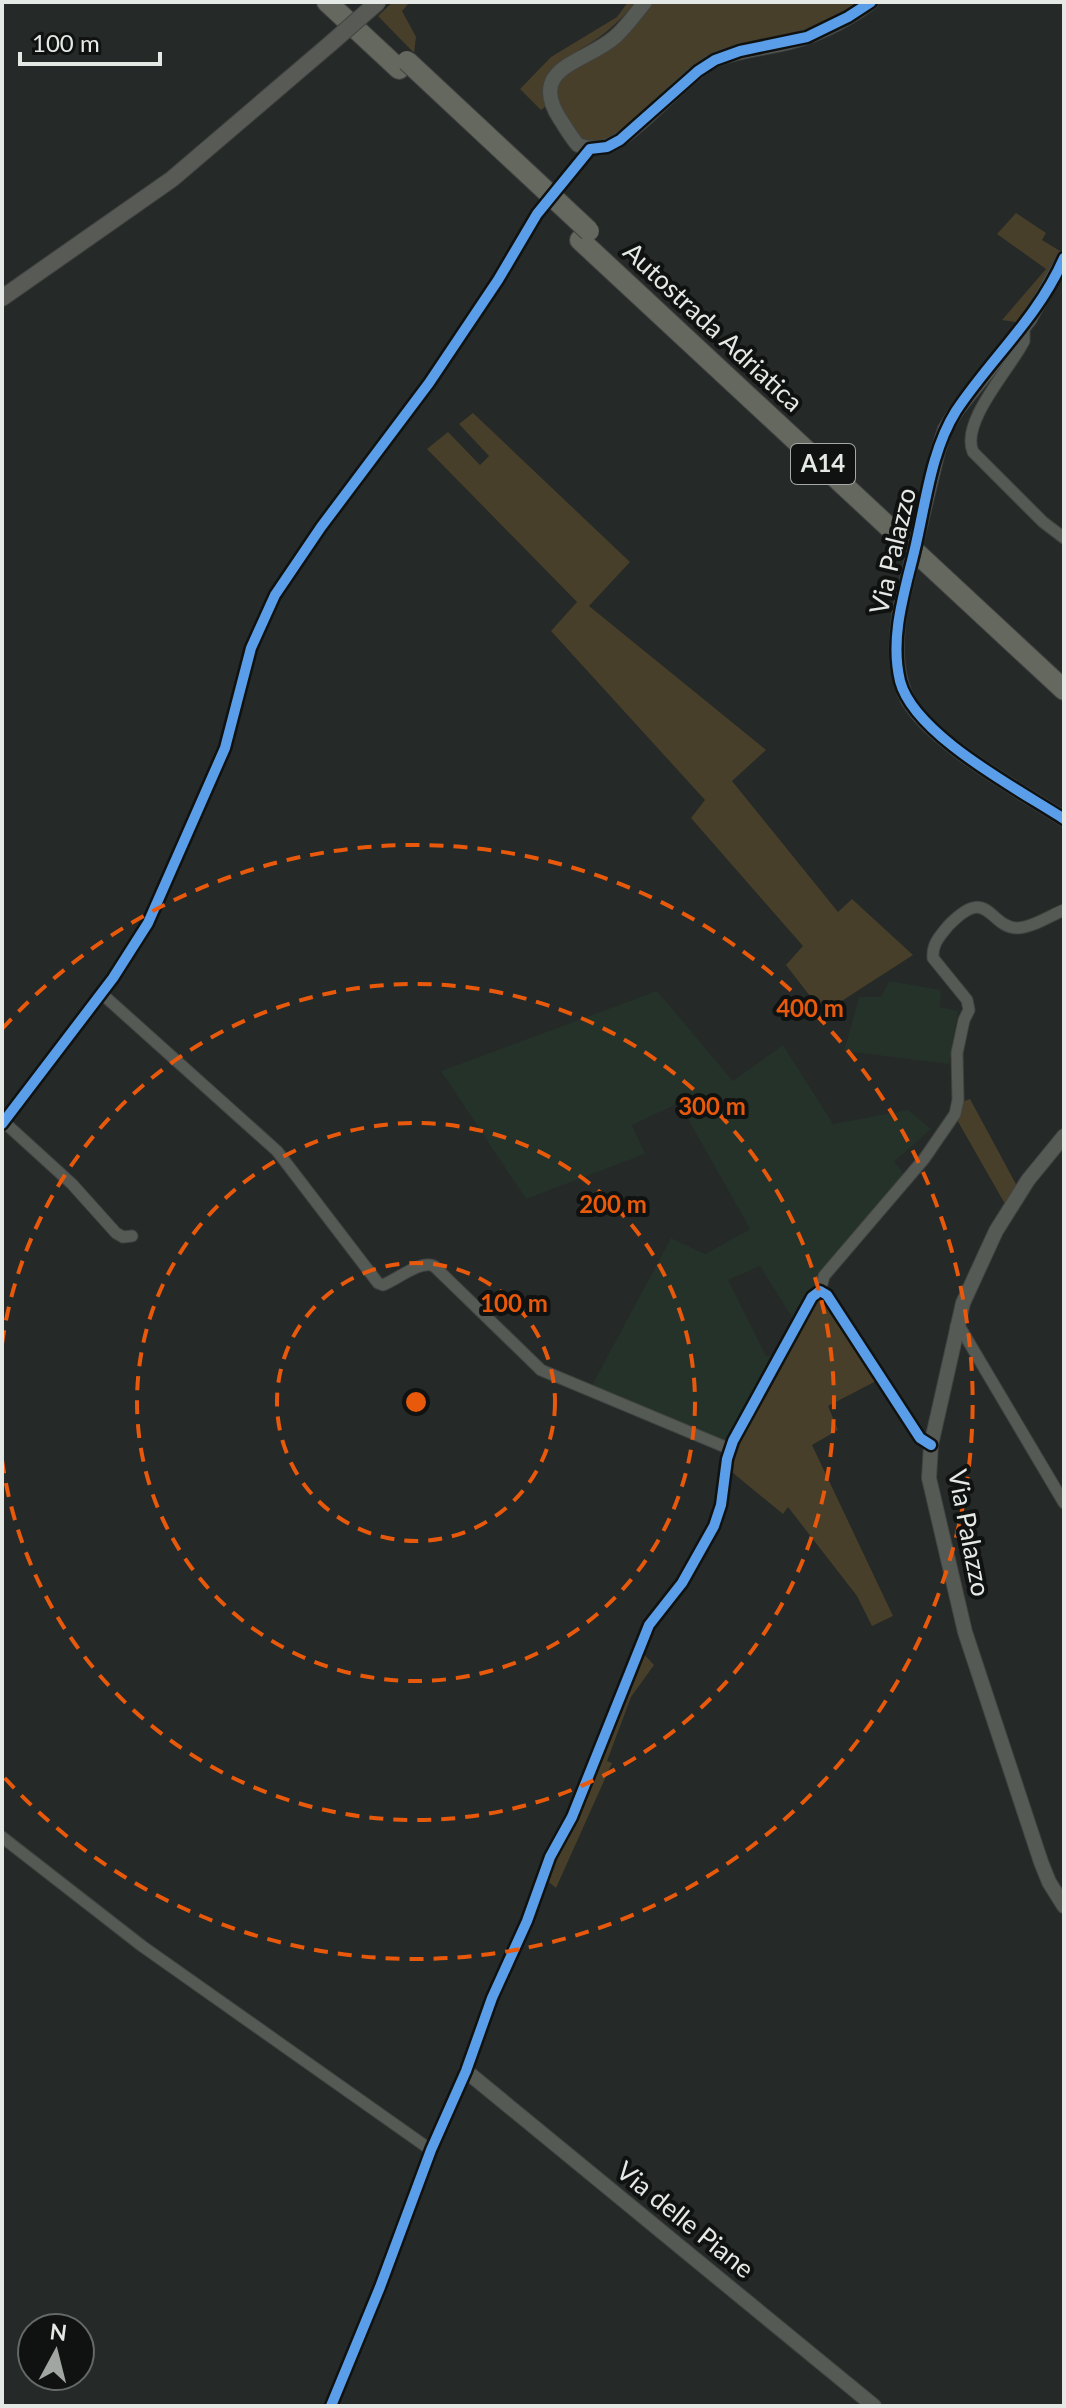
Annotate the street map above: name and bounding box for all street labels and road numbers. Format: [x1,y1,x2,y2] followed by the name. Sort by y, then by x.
[617,235,810,418] street label: Autostrada Adriatica
[791,444,855,484] road number: A14
[862,485,922,617] street label: Via Palazzo
[942,1467,998,1599] street label: Via Palazzo
[611,2154,761,2284] street label: Via delle Piane

